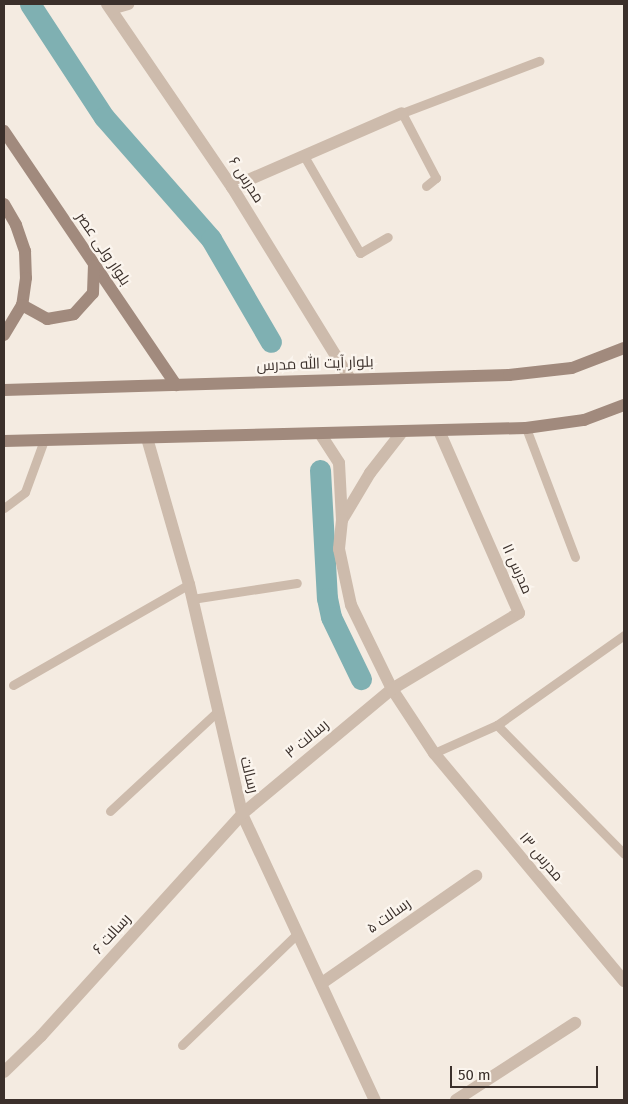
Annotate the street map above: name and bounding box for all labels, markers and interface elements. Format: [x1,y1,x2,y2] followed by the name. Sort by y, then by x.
[225,154,267,206] street label: مدرس ۶
[72,209,134,289] street label: بلوار ولی عصر
[256,353,374,375] street label: بلوار آیت الله مدرس
[498,541,536,597] street label: مدرس ۱۱
[282,716,332,762] street label: رسالت ۳
[236,755,262,795] street label: رسالت
[515,829,567,885] street label: مدرس ۱۳
[364,894,414,938] street label: رسالت ۵
[89,910,135,958] street label: رسالت ۶
[453,1056,600,1088] scale bar
[458,1066,491,1084] text: 50 m

